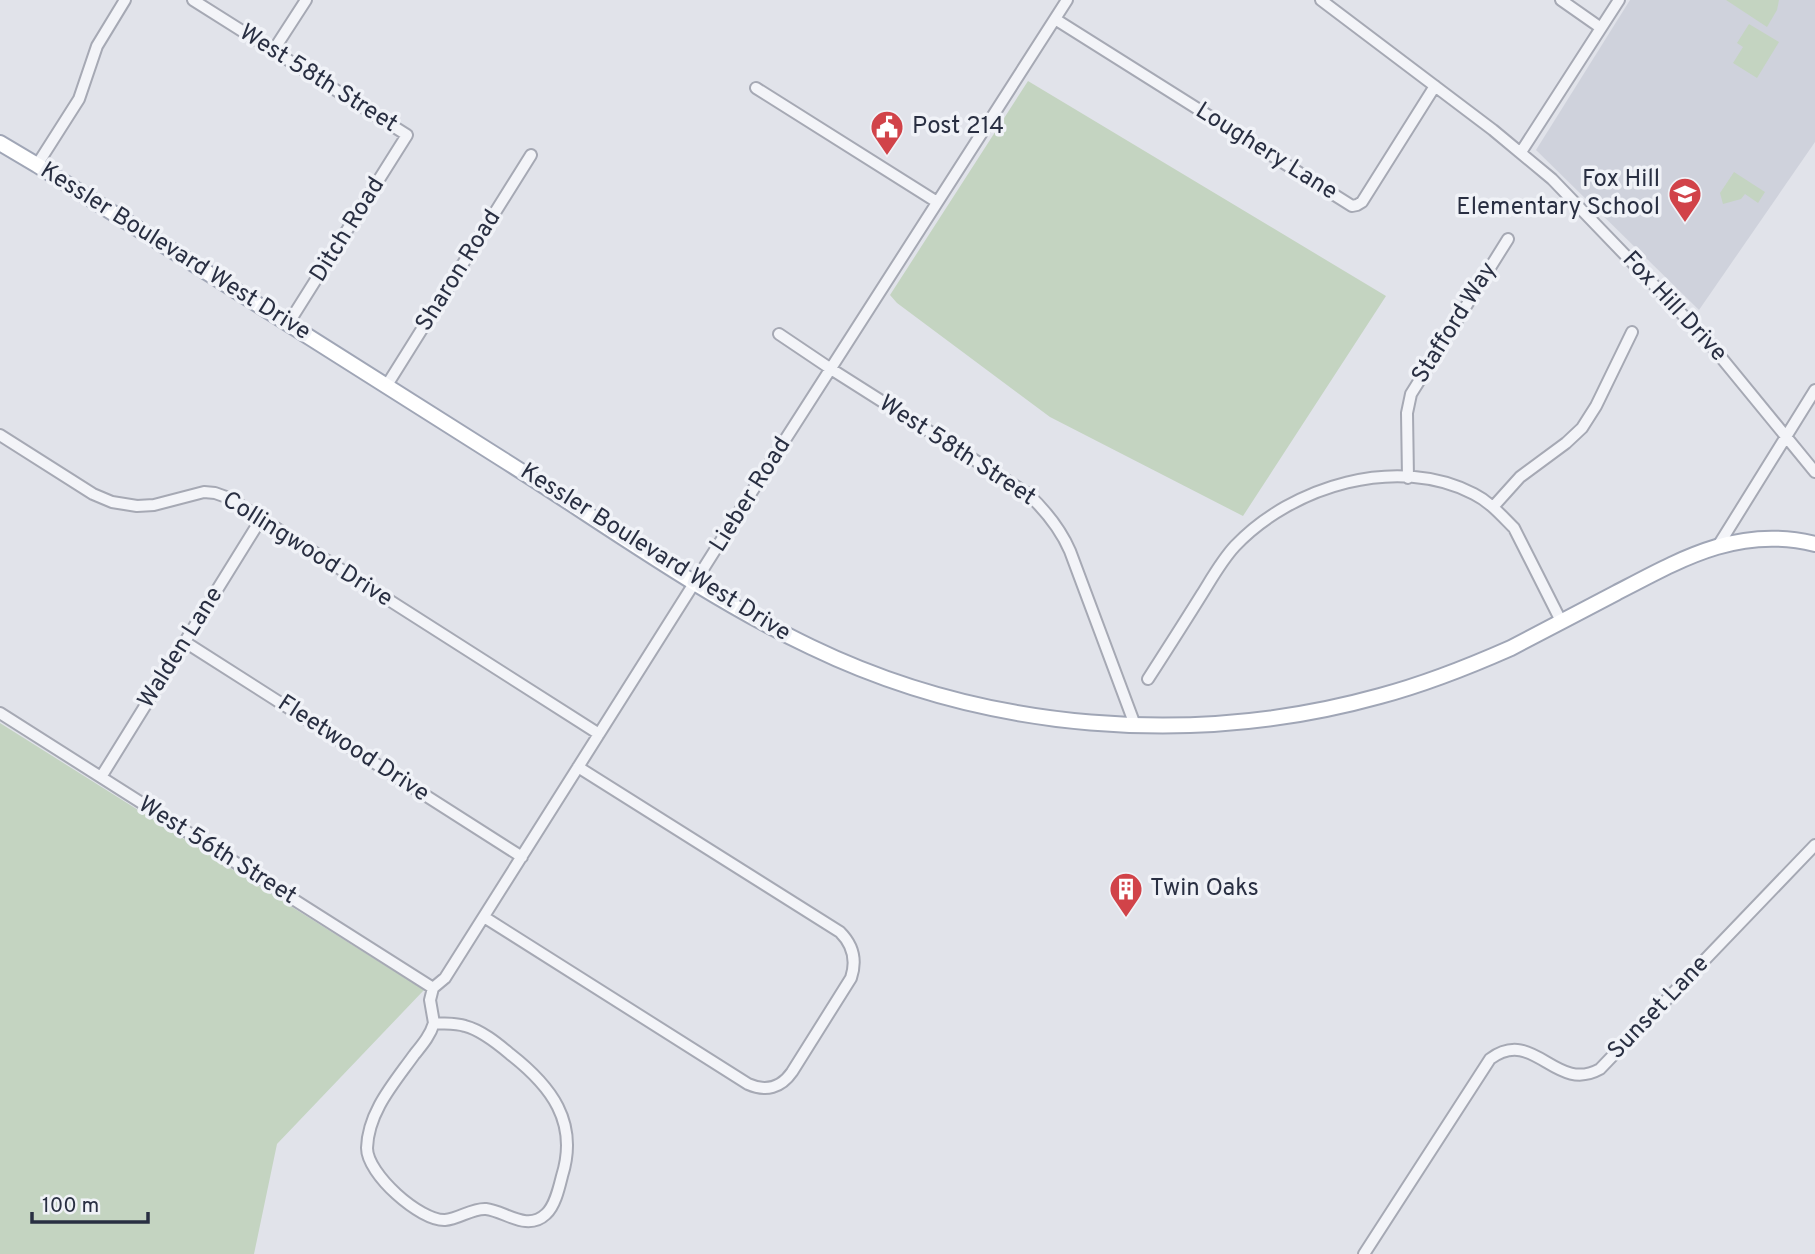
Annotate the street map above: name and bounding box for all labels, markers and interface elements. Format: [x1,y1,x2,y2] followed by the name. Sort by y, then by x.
[233,18,403,140] street label: West 58th Street
[1189,96,1343,208] street label: Loughery Lane
[868,108,906,157] public building icon: Post 214
[912,112,1004,142] place label: Post 214
[34,156,316,348] street label: Kessler Boulevard West Drive
[1456,165,1660,223] place label: Fox Hill Elementary School
[304,172,392,288] street label: Ditch Road
[1666,175,1704,224] school or university icon: Fox Hill Elementary School
[410,205,508,337] street label: Sharon Road
[1615,245,1733,369] street label: Fox Hill Drive
[1406,257,1504,389] street label: Stafford Way
[873,389,1041,513] street label: West 58th Street
[704,432,798,558] street label: Lieber Road
[514,457,796,649] street label: Kessler Boulevard West Drive
[216,485,398,615] street label: Collingwood Drive
[132,582,230,714] street label: Walden Lane
[271,689,435,809] street label: Fleetwood Drive
[132,790,302,912] street label: West 56th Street
[1107,870,1145,919] building icon: Twin Oaks
[1150,874,1259,904] place label: Twin Oaks
[1602,950,1716,1066] street label: Sunset Lane
[32,1180,147,1224] scale bar
[42,1193,99,1220] text: 100 m

